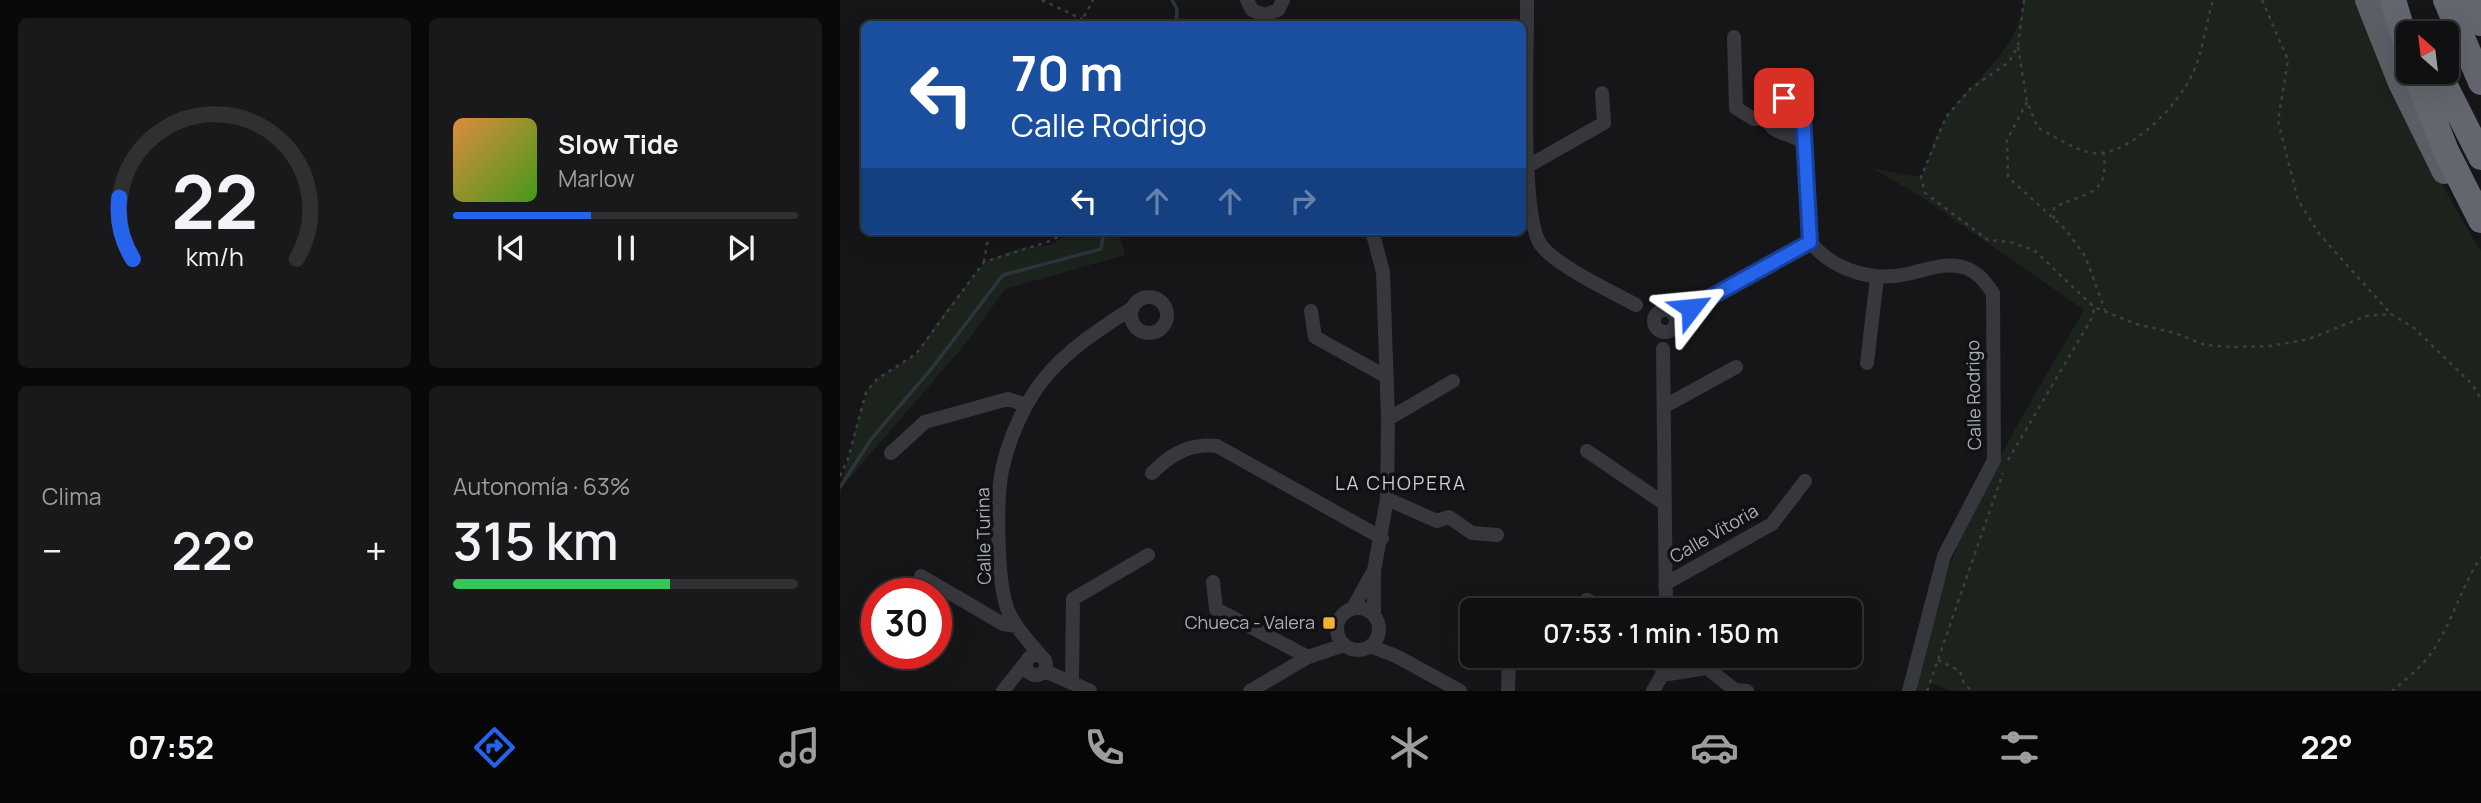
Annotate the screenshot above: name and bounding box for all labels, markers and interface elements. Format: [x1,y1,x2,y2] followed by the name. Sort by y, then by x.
[2396,21,2459,84] north arrow
[2396,21,2459,84] map controls
[1011,39,1123,106] text: 70 m
[896,49,987,140] icon: left
[1754,68,1814,128] pin
[1765,79,1803,117] icon: arrive
[1011,103,1207,147] text: Calle Rodrigo
[558,126,679,162] text: Slow Tide
[171,151,258,251] text: 22
[558,162,635,194] text: Marlow
[1065,182,1103,220] icon: left
[1138,182,1176,220] icon: ahead
[1211,182,1249,220] icon: ahead
[1284,182,1322,220] icon: right
[492,229,530,267] icon: previous
[607,229,645,267] icon: pause
[722,229,760,267] icon: next
[185,239,244,274] text: km/h
[1654,271,1728,345] position arrow
[1960,340,1986,450] street label: Calle Rodrigo
[453,470,631,502] text: Autonomía · 63%
[1335,470,1467,496] district label: LA CHOPERA
[42,480,101,512] text: Clima
[970,487,996,585] street label: Calle Turina
[1665,498,1762,568] street label: Calle Vitoria
[453,505,619,576] text: 315 km
[172,515,256,586] text: 22°
[42,524,63,576] text: −
[365,524,387,576] text: +
[861,578,952,669] speed limit sign: 30
[1185,610,1315,634] place label: Chueca - Valera
[1321,615,1337,631] marker: Chueca - Valera
[1543,615,1779,651] text: 07:53 · 1 min · 150 m
[470,723,519,772] icon: directions
[775,723,824,772] icon: music
[1080,723,1129,772] icon: phone
[1385,723,1434,772] icon: climate
[1690,723,1739,772] icon: car
[1995,723,2044,772] icon: filters
[128,725,214,769] text: 07:52
[2300,725,2353,769] text: 22°

